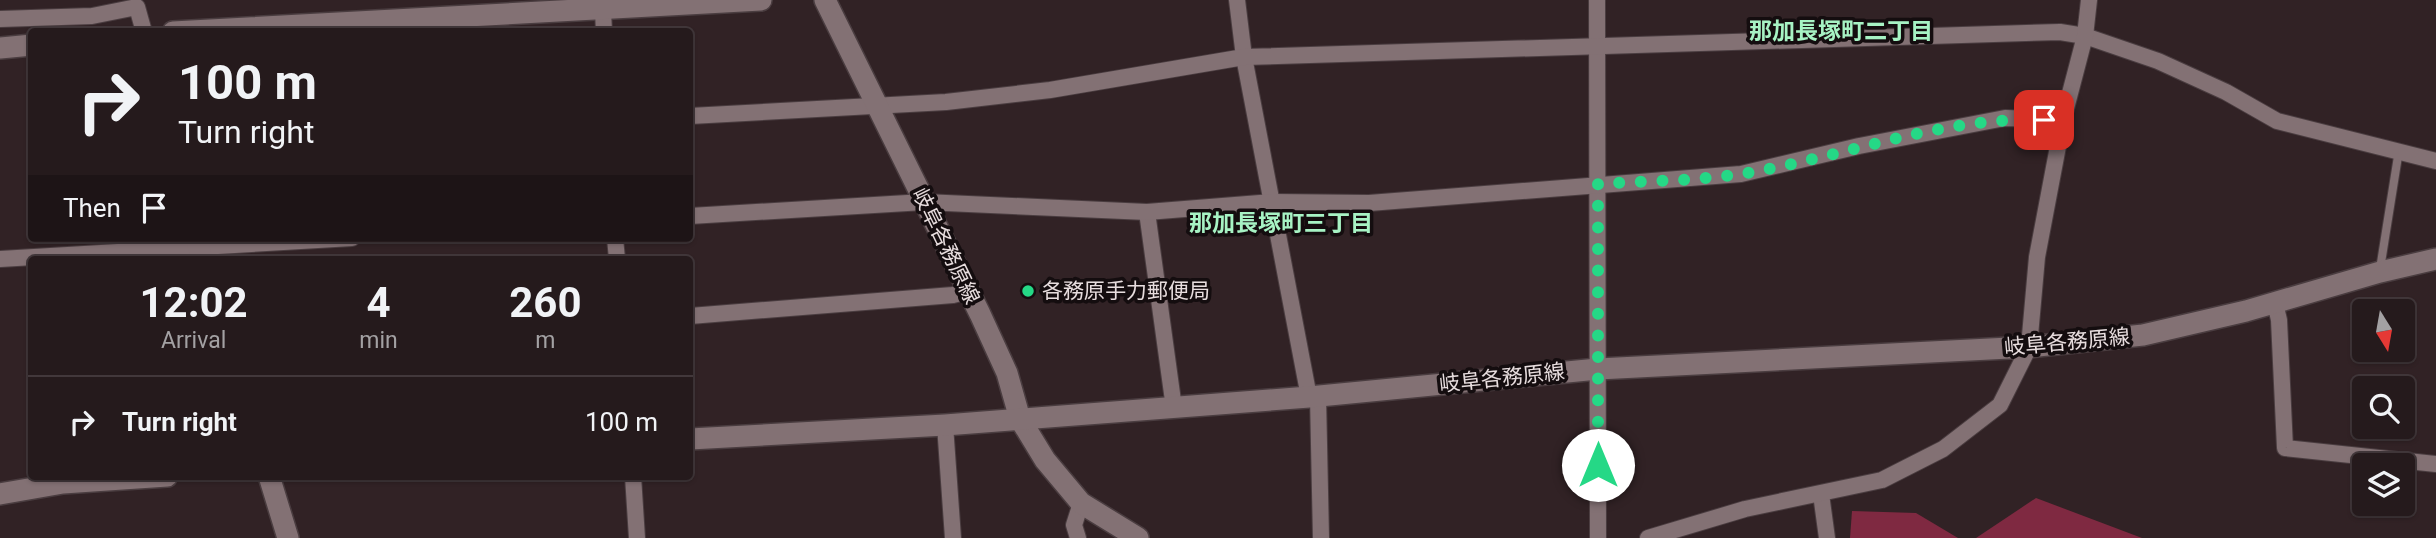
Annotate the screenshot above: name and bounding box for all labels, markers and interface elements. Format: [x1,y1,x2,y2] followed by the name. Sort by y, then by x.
[1749,18,1933,45] district label: 那加長塚町二丁目
[178,54,317,111] text: 100 m
[63,56,154,147] icon: right
[2014,90,2074,150] pin
[2025,101,2063,139] icon: arrive
[178,113,314,151] text: Turn right
[908,184,984,308] street label: 岐阜各務原線
[135,189,173,227] icon: arrive
[63,193,121,223] text: Then
[1189,210,1373,237] district label: 那加長塚町三丁目
[140,278,248,327] text: 12:02
[366,278,391,327] text: 4
[509,278,582,327] text: 260
[1042,279,1210,303] place label: 各務原手力郵便局
[1020,283,1036,299] marker: 各務原手力郵便局
[2352,299,2415,362] north arrow
[2352,299,2415,516] map controls
[2003,325,2131,359] street label: 岐阜各務原線
[161,327,226,354] text: Arrival
[359,327,398,354] text: min
[535,327,555,354] text: m
[1438,359,1566,397] street label: 岐阜各務原線
[2352,376,2415,439] button: search
[63,403,101,441] icon: right
[122,407,237,437] text: Turn right
[585,407,658,437] text: 100 m
[1561,428,1635,502] position arrow
[2352,453,2415,516] button: layers

